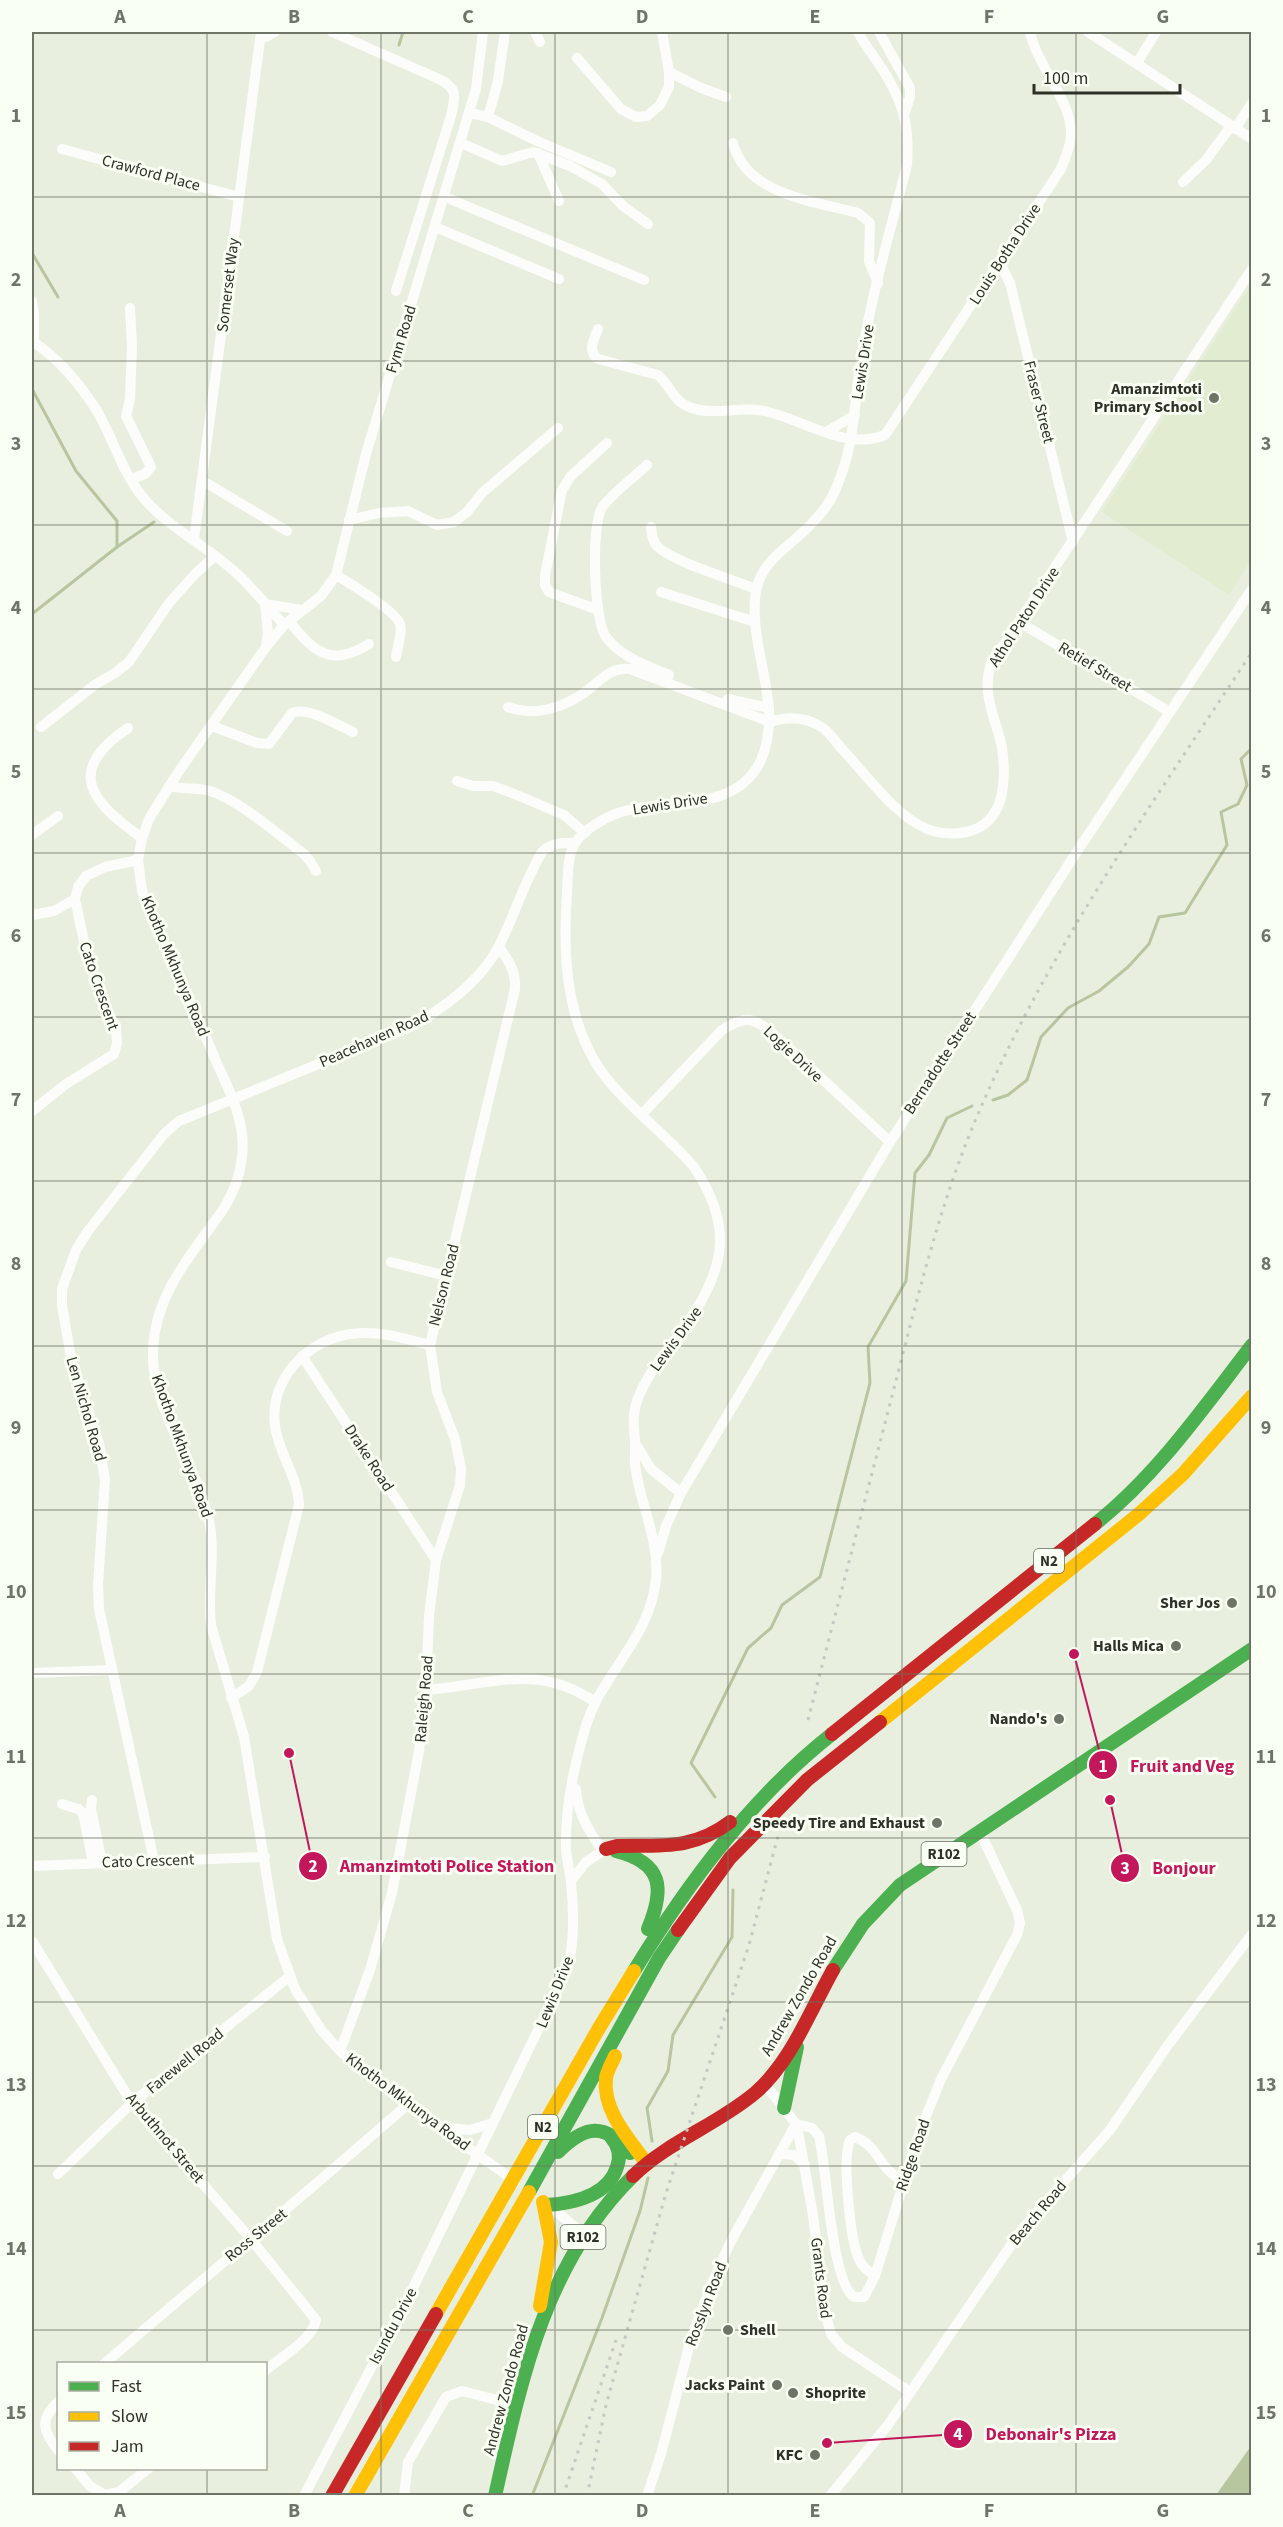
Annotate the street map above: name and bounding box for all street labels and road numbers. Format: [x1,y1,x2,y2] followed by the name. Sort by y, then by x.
[100,149,203,197] street label: Crawford Place
[964,199,1046,309] street label: Louis Botha Drive
[211,236,245,333] street label: Somerset Way
[380,302,422,376] street label: Fynn Road
[846,323,880,401] street label: Lewis Drive
[1018,358,1060,446] street label: Fraser Street
[983,563,1065,671] street label: Athol Paton Drive
[1054,636,1136,698] street label: Retief Street
[631,787,709,821] street label: Lewis Drive
[135,892,215,1040] street label: Khotho Mkhunya Road
[74,939,125,1034] street label: Cato Crescent
[316,1005,432,1073] street label: Peacehaven Road
[899,1007,982,1119] street label: Bernadotte Street
[758,1021,828,1087] street label: Logie Drive
[423,1242,465,1328] street label: Nelson Road
[645,1302,707,1376] street label: Lewis Drive
[61,1354,111,1464] street label: Len Nichol Road
[146,1371,218,1521] street label: Khotho Mkhunya Road
[339,1420,399,1496] street label: Drake Road
[1034,1549,1064,1573] road number: N2
[409,1655,439,1743] street label: Raleigh Road
[922,1842,966,1866] road number: R102
[102,1848,195,1874] street label: Cato Crescent
[756,1932,842,2060] street label: Andrew Zondo Road
[531,1953,579,2031] street label: Lewis Drive
[142,2023,228,2099] street label: Farewell Road
[341,2048,475,2156] street label: Khotho Mkhunya Road
[121,2088,210,2188] street label: Arbuthnot Street
[528,2115,558,2139] road number: N2
[890,2116,936,2194] street label: Ridge Road
[1004,2176,1072,2250] street label: Beach Road
[220,2203,292,2267] street label: Ross Street
[560,2225,606,2249] road number: R102
[805,2236,837,2320] street label: Grants Road
[680,2259,732,2349] street label: Rosslyn Road
[364,2284,422,2368] street label: Isundu Drive
[478,2322,534,2458] street label: Andrew Zondo Road

